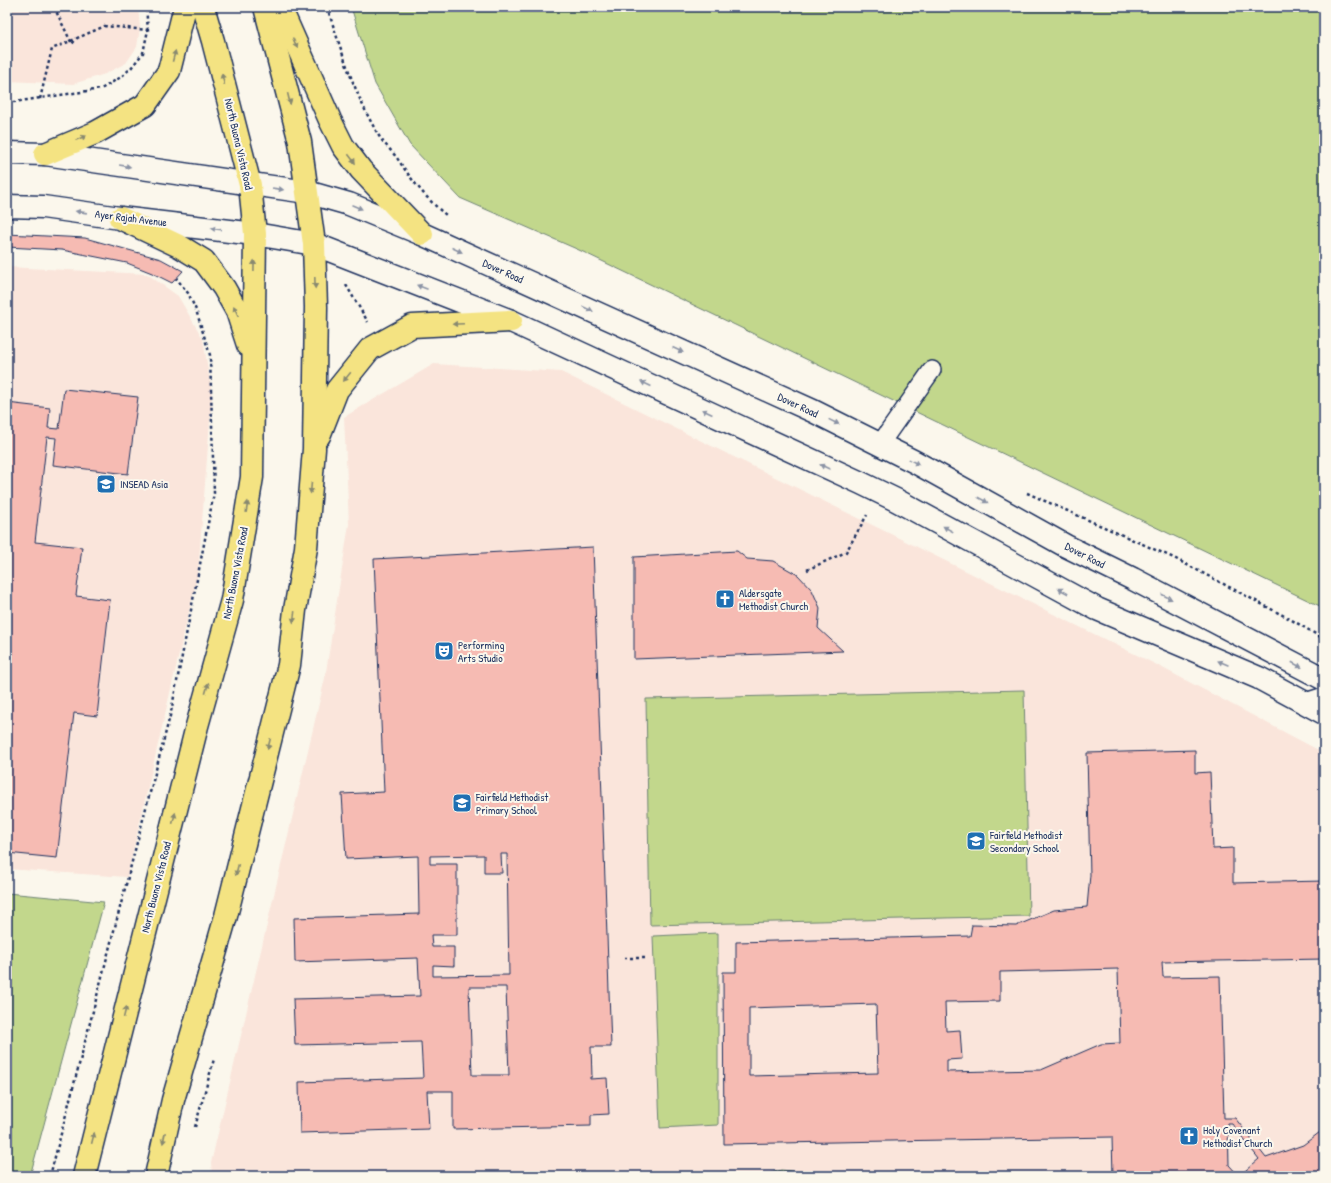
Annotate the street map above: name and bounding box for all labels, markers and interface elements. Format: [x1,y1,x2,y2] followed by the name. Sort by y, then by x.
[293,37,299,49] one-way arrow
[171,49,177,62] one-way arrow
[220,73,226,85] one-way arrow
[286,93,292,105] one-way arrow
[222,97,256,192] street label: North Buona Vista Road
[75,135,87,142] one-way arrow
[348,154,357,165] one-way arrow
[119,163,131,169] one-way arrow
[272,186,284,192] one-way arrow
[352,204,363,210] one-way arrow
[94,207,168,229] street label: Ayer Rajah Avenue
[75,209,87,215] one-way arrow
[210,225,222,232] one-way arrow
[452,247,463,253] one-way arrow
[480,256,526,286] street label: Dover Road
[251,259,257,272] one-way arrow
[312,277,318,290] one-way arrow
[416,283,428,289] one-way arrow
[233,305,239,317] one-way arrow
[582,306,593,312] one-way arrow
[452,320,464,327] one-way arrow
[672,347,683,353] one-way arrow
[343,372,352,382] one-way arrow
[641,381,652,387] one-way arrow
[775,390,821,421] street label: Dover Road
[702,409,713,415] one-way arrow
[828,418,840,425] one-way arrow
[908,458,920,465] one-way arrow
[820,464,831,470] one-way arrow
[95,473,117,495] school or university icon: INSEAD Asia
[120,477,169,491] place label: INSEAD Asia
[307,482,314,494] one-way arrow
[977,497,989,504] one-way arrow
[244,500,250,513] one-way arrow
[219,525,251,620] street label: North Buona Vista Road
[943,525,954,532] one-way arrow
[1063,539,1108,571] street label: Dover Road
[739,586,809,613] place label: Aldersgate Methodist Church
[1057,587,1068,594] one-way arrow
[714,588,736,610] church icon: Aldersgate Methodist Church
[1162,594,1173,600] one-way arrow
[291,611,298,623] one-way arrow
[458,638,504,665] place label: Performing Arts Studio
[433,640,455,662] theatre icon: Performing Arts Studio
[1218,660,1229,666] one-way arrow
[1291,662,1303,668] one-way arrow
[204,682,210,694] one-way arrow
[266,738,272,750] one-way arrow
[475,790,548,817] place label: Fairfield Methodist Primary School
[451,792,473,814] school or university icon: Fairfield Methodist Primary School
[171,812,177,824] one-way arrow
[989,828,1062,855] place label: Fairfield Methodist Secondary School
[965,830,987,852] school or university icon: Fairfield Methodist Secondary School
[138,839,174,934] street label: North Buona Vista Road
[234,864,240,877] one-way arrow
[122,1006,128,1018] one-way arrow
[1203,1123,1273,1150] place label: Holy Covenant Methodist Church
[1178,1125,1200,1147] church icon: Holy Covenant Methodist Church
[91,1132,97,1144] one-way arrow
[161,1132,167,1144] one-way arrow

